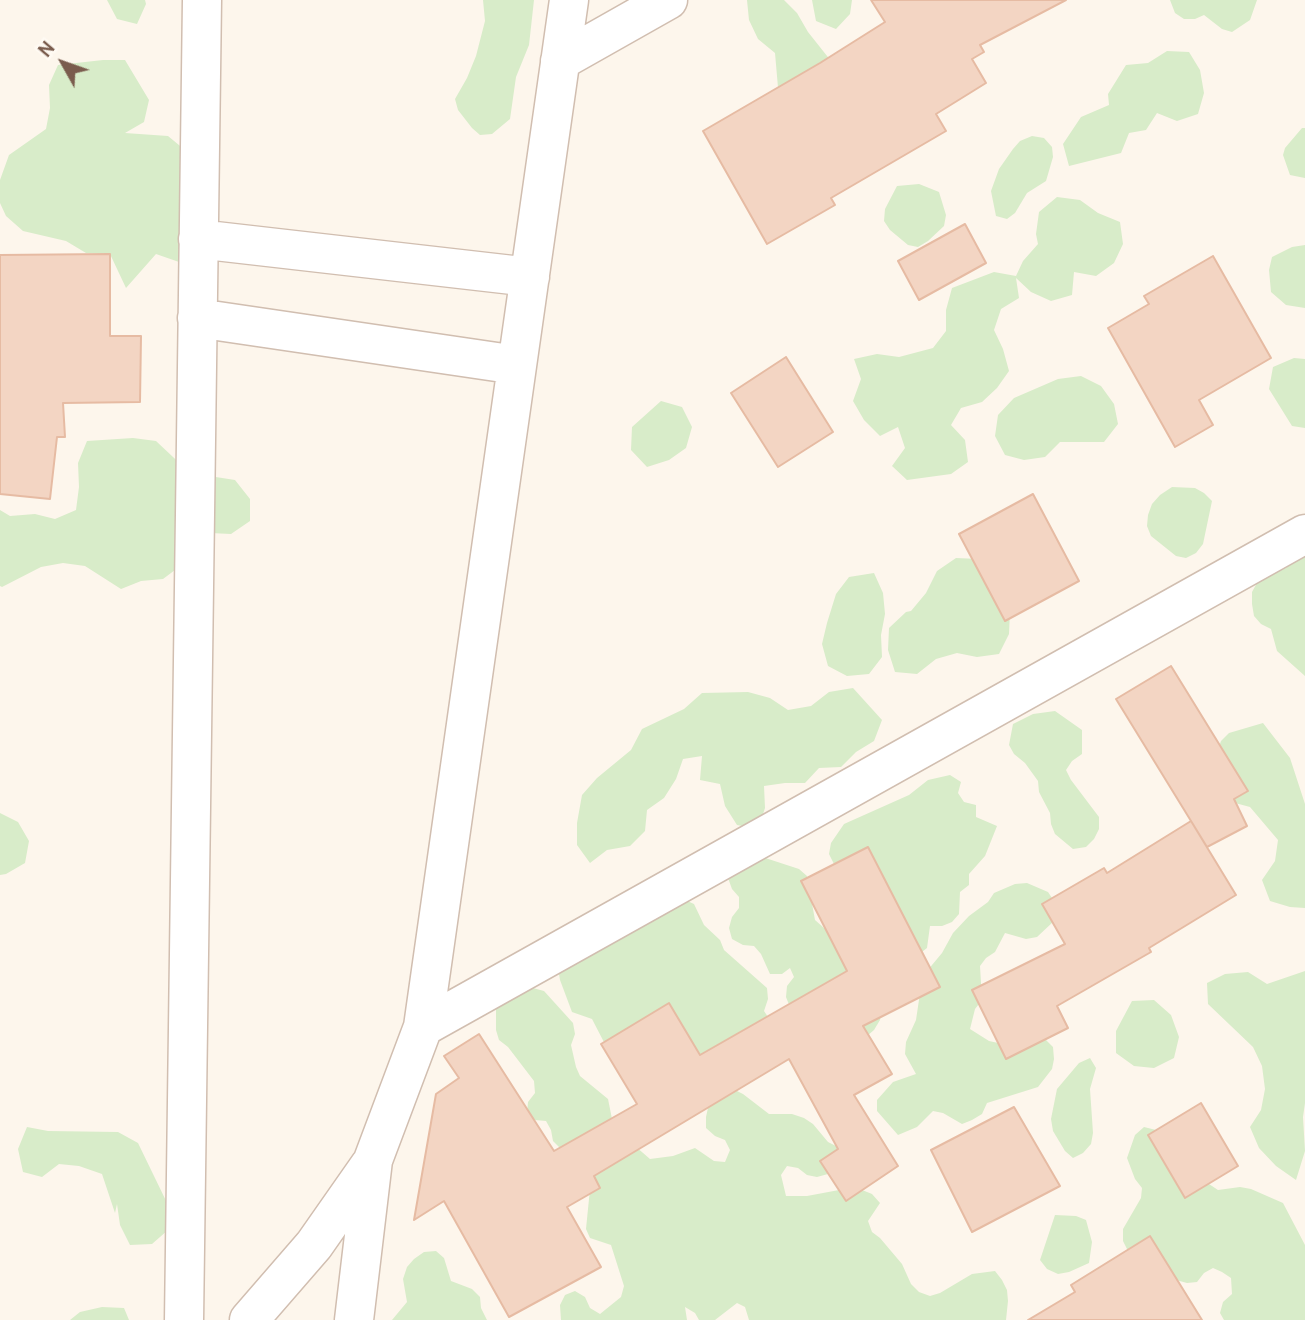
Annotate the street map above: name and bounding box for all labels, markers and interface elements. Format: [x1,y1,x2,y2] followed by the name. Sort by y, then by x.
[28,28,98,98] north arrow
[33,37,60,62] text: N

